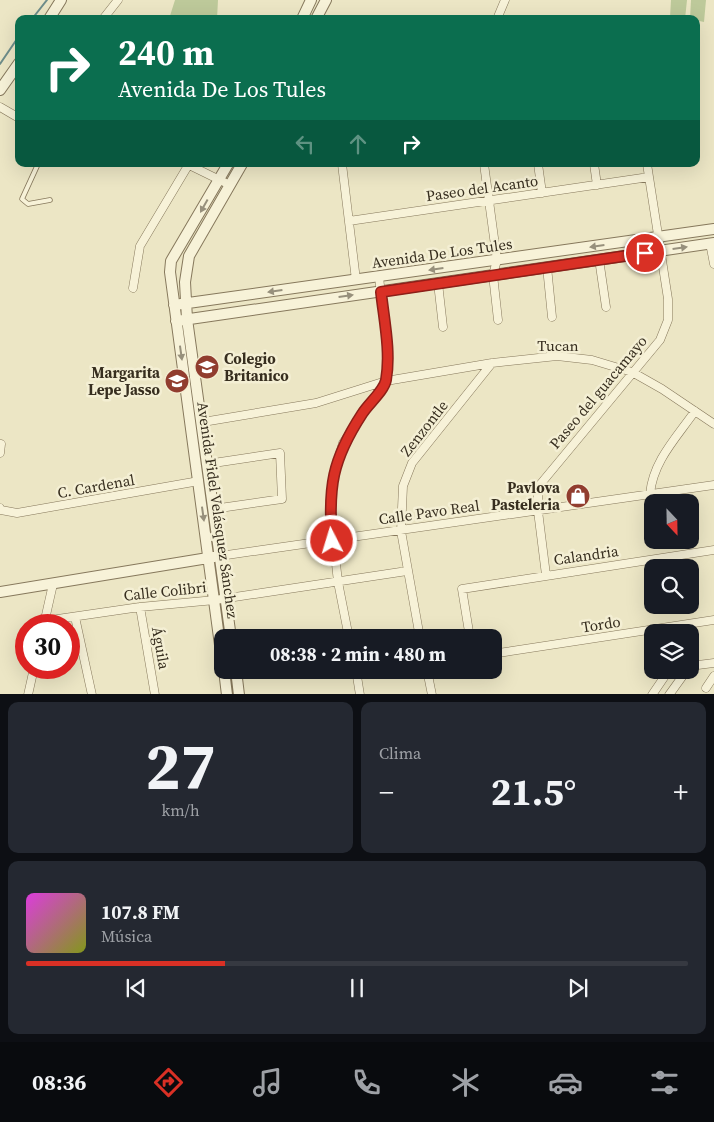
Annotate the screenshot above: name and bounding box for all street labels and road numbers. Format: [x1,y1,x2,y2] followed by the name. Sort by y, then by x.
[425,170,539,206] street label: Paseo del Acanto
[370,233,514,273] street label: Avenida De Los Tules
[544,331,652,453] street label: Paseo del guacamayo
[537,335,579,356] street label: Tucan
[395,395,453,461] street label: Zenzontle
[192,400,244,620] street label: Avenida Fidel Velásquez Sánchez
[56,469,137,503] street label: C. Cardenal
[377,494,481,529] street label: Calle Pavo Real
[552,540,620,570] street label: Calandria
[123,576,207,606] street label: Calle Colibri
[580,611,622,637] street label: Tordo
[147,625,175,671] street label: Águila

